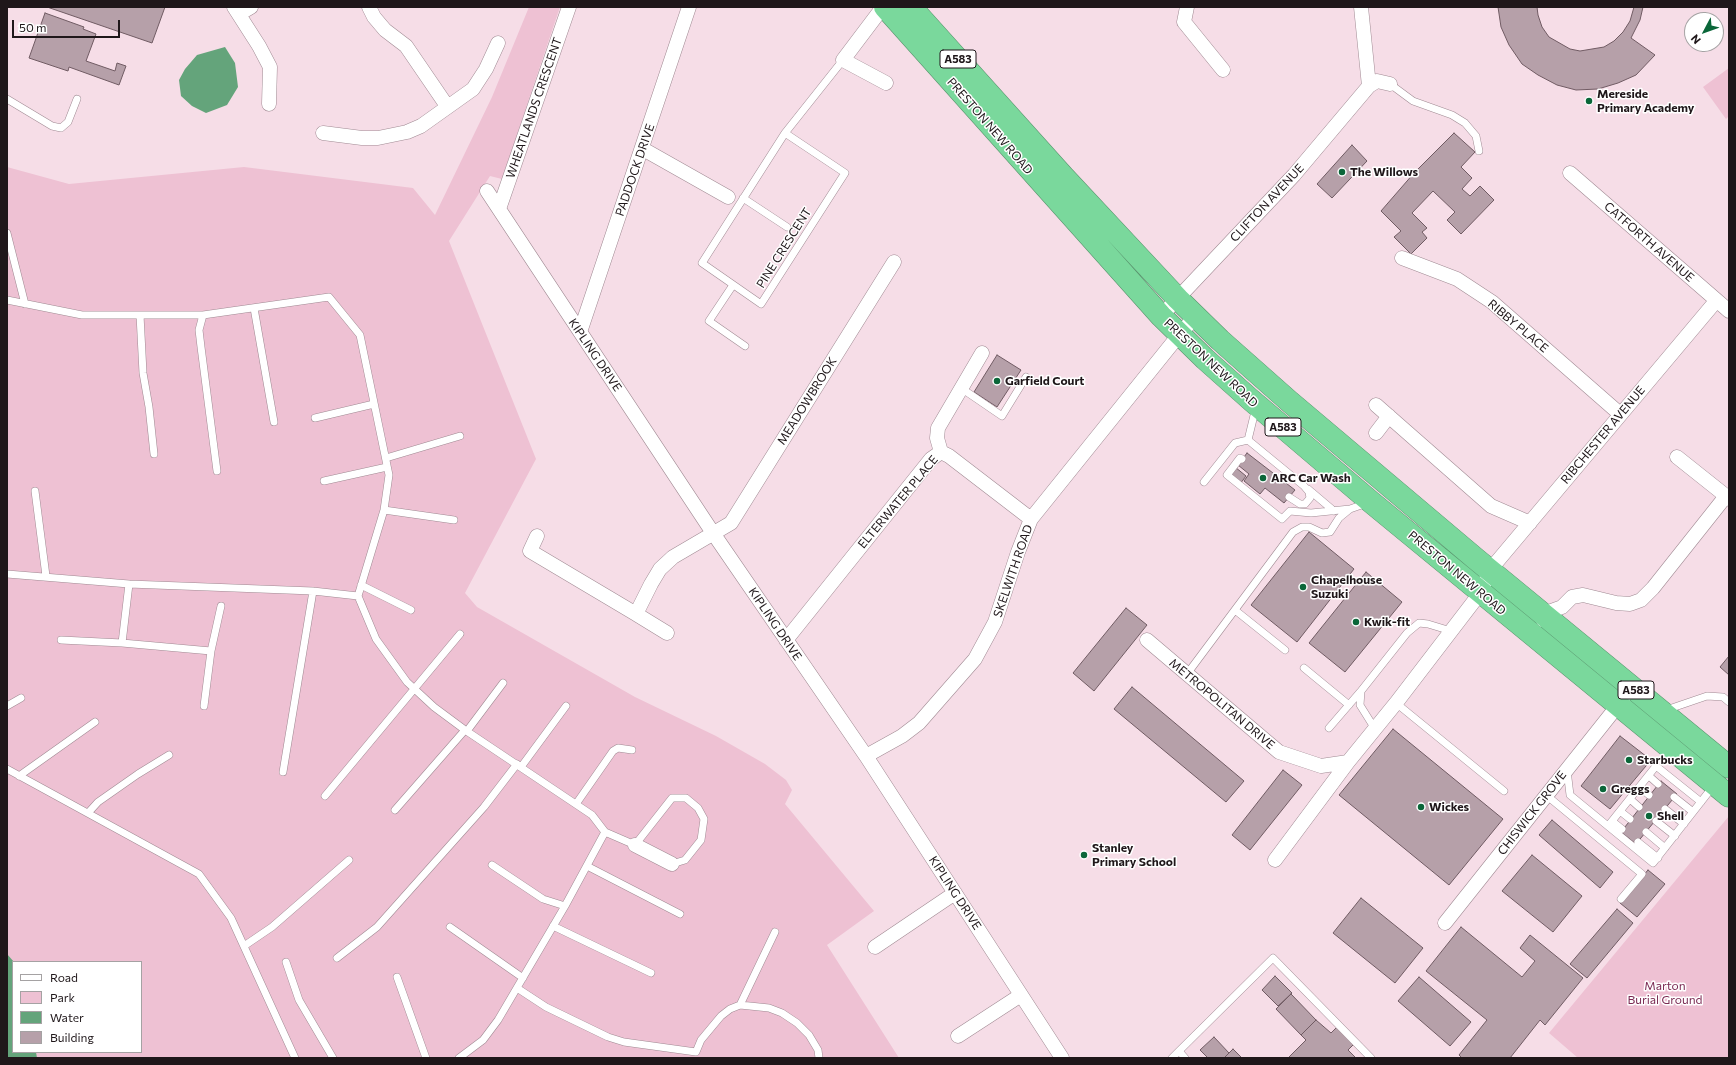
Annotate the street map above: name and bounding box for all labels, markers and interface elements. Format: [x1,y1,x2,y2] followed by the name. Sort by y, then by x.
[14,12,122,38] scale bar
[1684,12,1724,52] north arrow
[19,20,47,34] text: 50 m
[1688,32,1703,47] text: N
[503,36,565,180] street label: WHEATLANDS CRESCENT
[940,50,976,68] road number: A583
[944,75,1036,177] street label: PRESTON NEW ROAD
[1597,87,1694,115] place label: Mereside Primary Academy
[1584,96,1594,106] marker: Mereside Primary Academy
[612,122,658,218] street label: PADDOCK DRIVE
[1227,161,1307,245] street label: CLIFTON AVENUE
[1350,165,1418,179] place label: The Willows
[1337,167,1347,177] marker: The Willows
[1601,199,1697,285] street label: CATFORTH AVENUE
[754,205,814,291] street label: PINE CRESCENT
[1485,297,1551,355] street label: RIBBY PLACE
[565,316,625,394] street label: KIPLING DRIVE
[1161,316,1261,410] street label: PRESTON NEW ROAD
[774,354,840,448] street label: MEADOWBROOK
[1005,374,1084,388] place label: Garfield Court
[992,376,1002,386] marker: Garfield Court
[1558,383,1648,487] street label: RIBCHESTER AVENUE
[1265,418,1301,436] road number: A583
[855,453,941,551] street label: ELTERWATER PLACE
[1271,471,1351,485] place label: ARC Car Wash
[1258,473,1268,483] marker: ARC Car Wash
[990,523,1036,619] street label: SKELWITH ROAD
[1405,528,1509,618] street label: PRESTON NEW ROAD
[1311,573,1382,601] place label: Chapelhouse Suzuki
[1298,582,1308,592] marker: Chapelhouse Suzuki
[745,585,805,663] street label: KIPLING DRIVE
[1364,615,1410,629] place label: Kwik-fit
[1351,617,1361,627] marker: Kwik-fit
[1166,656,1278,752] street label: METROPOLITAN DRIVE
[1618,681,1654,699] road number: A583
[1637,753,1693,767] place label: Starbucks
[1624,755,1634,765] marker: Starbucks
[1495,768,1569,858] street label: CHISWICK GROVE
[1611,782,1650,796] place label: Greggs
[1598,784,1608,794] marker: Greggs
[1429,800,1469,814] place label: Wickes
[1416,802,1426,812] marker: Wickes
[1657,809,1684,823] place label: Shell
[1644,811,1654,821] marker: Shell
[1092,841,1176,869] place label: Stanley Primary School
[1079,850,1089,860] marker: Stanley Primary School
[926,853,984,933] street label: KIPLING DRIVE
[12,961,142,1053] legend
[50,970,78,984] text: Road
[1627,979,1703,1007] park label: Marton Burial Ground
[50,990,75,1004] text: Park
[50,1010,84,1024] text: Water
[50,1030,94,1044] text: Building

